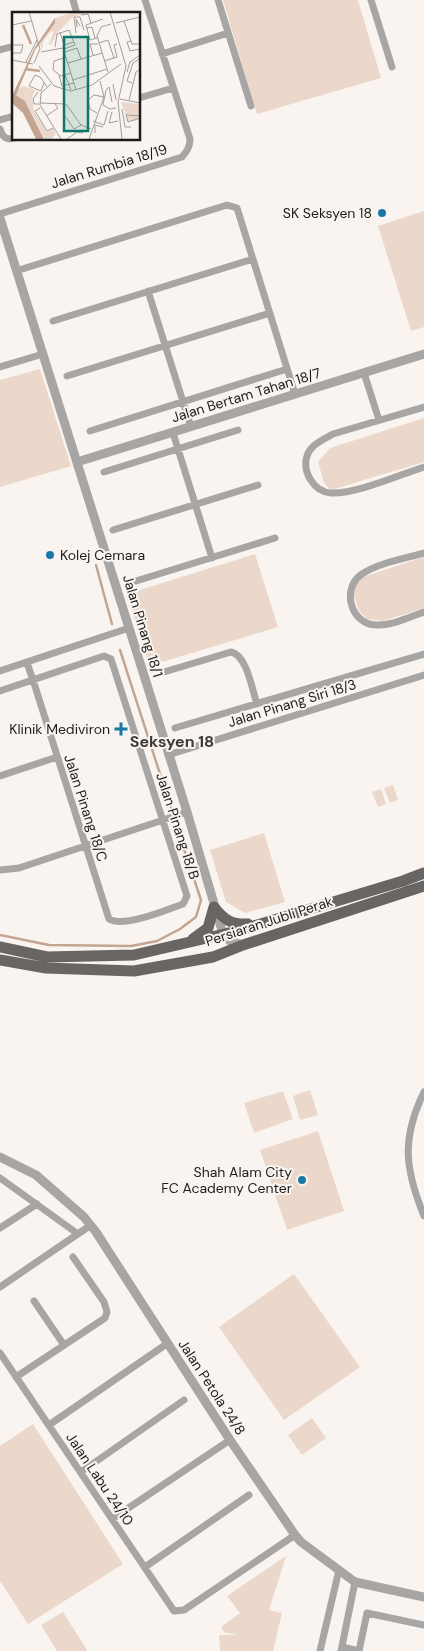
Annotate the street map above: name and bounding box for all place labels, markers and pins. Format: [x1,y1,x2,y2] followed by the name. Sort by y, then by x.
[283,204,372,222] place label: SK Seksyen 18
[376,207,388,219] marker: SK Seksyen 18
[60,546,145,564] place label: Kolej Cemara
[44,549,56,561] marker: Kolej Cemara
[9,720,110,738] place label: Klinik Mediviron
[114,722,128,736] marker: Klinik Mediviron
[161,1163,292,1197] place label: Shah Alam City FC Academy Center
[296,1174,308,1186] marker: Shah Alam City FC Academy Center

